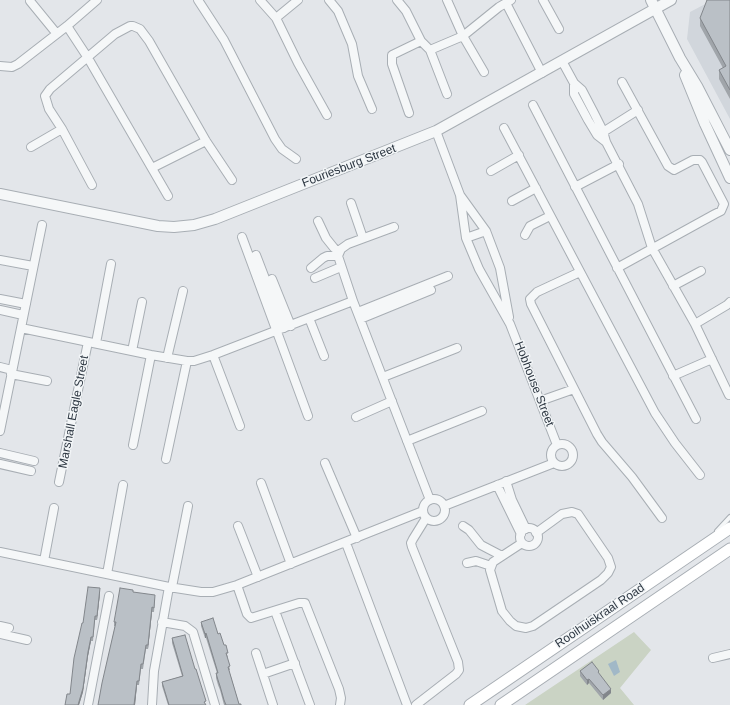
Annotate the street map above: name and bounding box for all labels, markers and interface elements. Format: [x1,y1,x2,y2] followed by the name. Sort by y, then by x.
[300,141,398,191] street label: Fouriesburg Street
[511,339,557,429] street label: Hobhouse Street
[56,354,92,470] street label: Marshall Eagle Street
[553,581,647,651] street label: Rooihuiskraal Road

